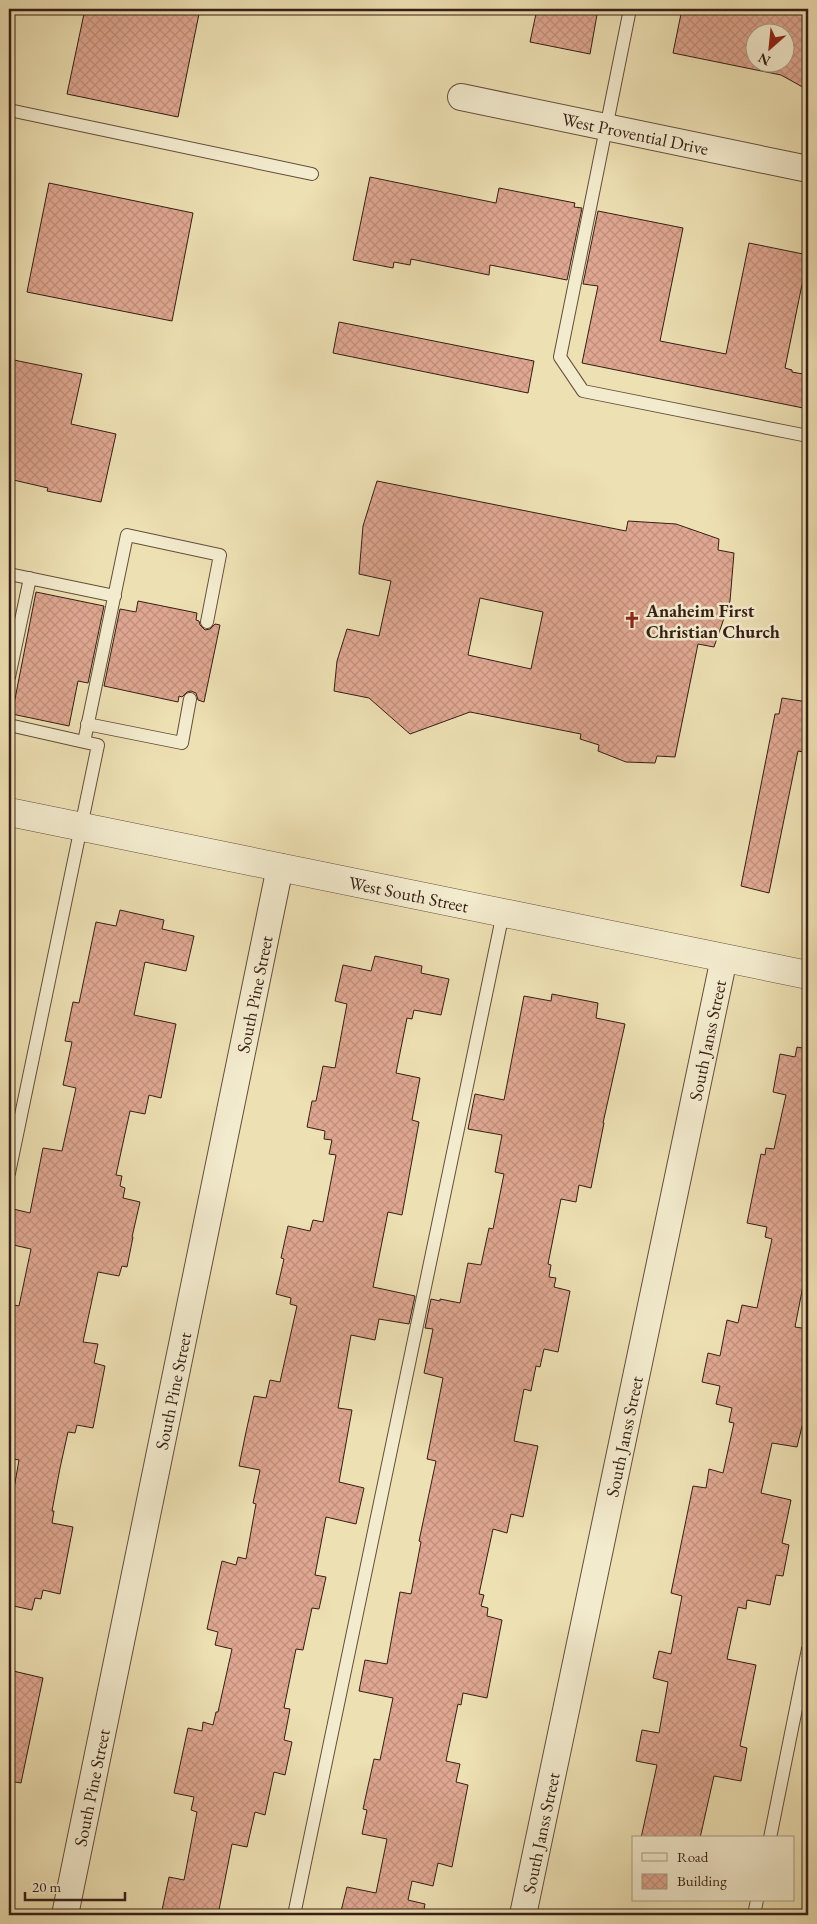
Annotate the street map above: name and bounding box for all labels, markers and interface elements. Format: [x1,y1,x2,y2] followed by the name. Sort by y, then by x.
[744,22,794,72] north arrow
[754,49,773,70] text: N
[560,107,711,160] street label: West Provential Drive
[645,599,780,643] place label: Anaheim First Christian Church
[622,610,642,630] church icon: Anaheim First Christian Church
[347,870,471,917] street label: West South Street
[231,933,277,1055] street label: South Pine Street
[683,977,731,1103] street label: South Janss Street
[149,1330,196,1452] street label: South Pine Street
[600,1374,647,1499] street label: South Janss Street
[68,1727,114,1848] street label: South Pine Street
[516,1770,564,1895] street label: South Janss Street
[632,1836,794,1902] legend
[677,1847,709,1866] text: Road
[25,1869,125,1901] scale bar
[677,1871,727,1890] text: Building
[32,1877,61,1896] text: 20 m

